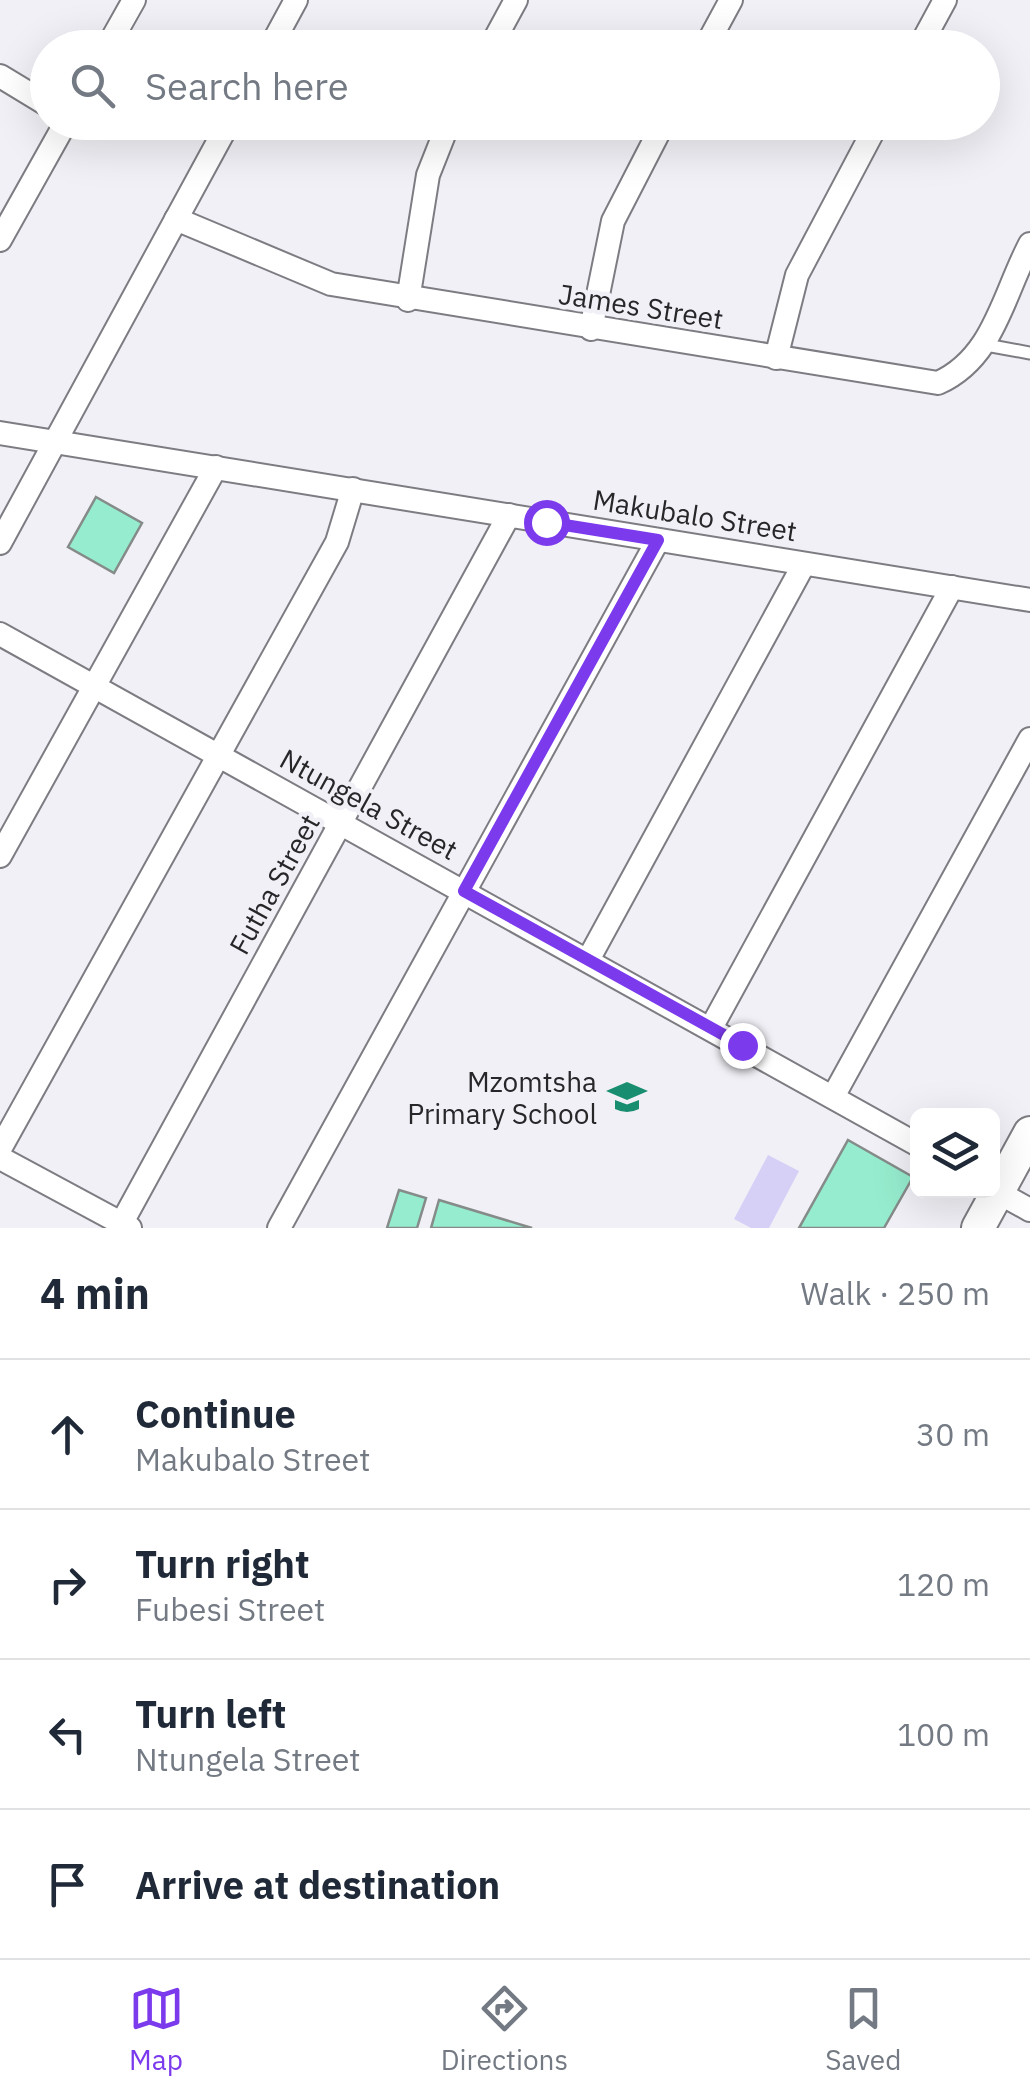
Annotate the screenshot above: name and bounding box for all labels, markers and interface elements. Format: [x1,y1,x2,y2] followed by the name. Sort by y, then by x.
[30,30,1000,140] search box
[65,58,120,113] icon: search
[145,61,349,110] text: Search here
[556,275,726,337] street label: James Street
[590,481,800,549] street label: Makubalo Street
[524,500,570,546] route start
[274,740,464,868] street label: Ntungela Street
[220,807,328,961] street label: Futha Street
[720,1023,766,1069] route end
[407,1063,597,1132] place label: Mzomtsha Primary School
[606,1076,648,1118] school or university icon: Mzomtsha Primary School
[910,1108,1000,1198] map controls
[910,1108,1000,1198] button: layers
[40,1266,150,1321] text: 4 min
[801,1272,990,1314] text: Walk · 250 m
[135,1389,296,1438] text: Continue
[40,1407,95,1462] icon: ahead
[916,1413,990,1455] text: 30 m
[135,1438,370,1480] text: Makubalo Street
[135,1539,310,1588] text: Turn right
[40,1557,95,1612] icon: right
[897,1563,990,1605] text: 120 m
[135,1588,325,1630] text: Fubesi Street
[135,1689,286,1738] text: Turn left
[40,1707,95,1762] icon: left
[897,1713,990,1755] text: 100 m
[135,1738,361,1780] text: Ntungela Street
[40,1857,95,1912] icon: arrive
[135,1860,500,1909] text: Arrive at destination
[129,1981,184,2078] tab: Map
[441,1981,568,2078] tab: Directions
[825,1981,901,2078] tab: Saved

